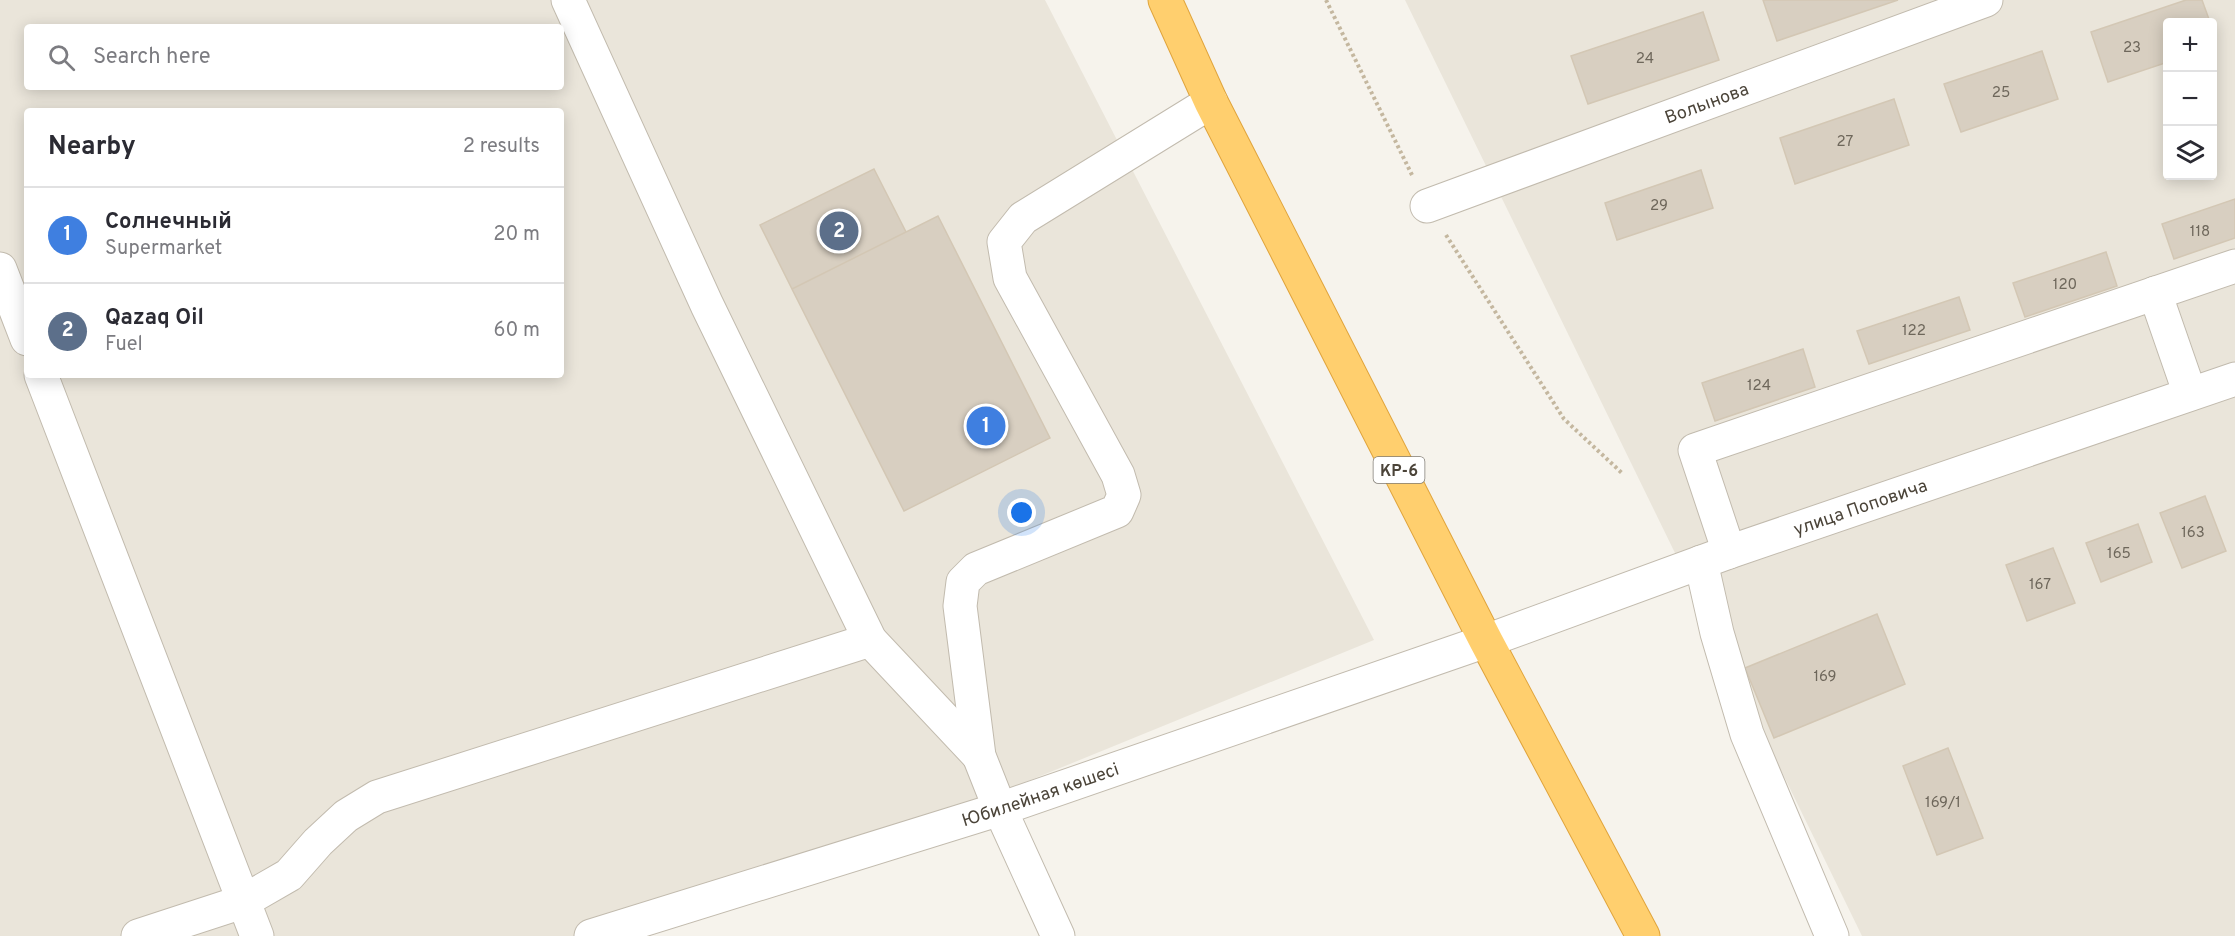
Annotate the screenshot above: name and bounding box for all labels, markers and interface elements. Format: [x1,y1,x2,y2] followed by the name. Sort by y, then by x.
[2163,18,2217,180] map controls
[2163,18,2217,72] button: +
[24,24,564,90] search box
[2123,39,2141,58] house number: 23
[45,41,78,74] icon: search
[93,44,211,71] text: Search here
[1636,50,1654,69] house number: 24
[2163,72,2217,126] button: −
[1662,78,1752,130] street label: Волынова
[1992,84,2010,103] house number: 25
[2163,126,2217,180] button: layers
[48,131,136,164] text: Nearby
[1837,133,1854,152] house number: 27
[463,134,540,160] text: 2 results
[1650,197,1668,216] house number: 29
[820,208,858,254] pin: 2
[105,209,232,236] text: Солнечный
[64,222,72,248] text: 1
[493,222,540,248] text: 20 m
[2190,223,2210,242] house number: 118
[105,236,222,262] text: Supermarket
[2053,276,2077,295] house number: 120
[105,305,204,332] text: Qazaq Oil
[61,318,74,344] text: 2
[494,318,540,344] text: 60 m
[1902,322,1926,341] house number: 122
[105,332,143,358] text: Fuel
[1747,377,1771,396] house number: 124
[966,404,1006,448] pin: 1
[1374,457,1424,483] road number: KP-6
[1791,475,1931,542] street label: улица Поповича
[1007,498,1036,527] your location
[2181,524,2205,543] house number: 163
[2107,545,2131,564] house number: 165
[2029,576,2051,595] house number: 167
[1814,668,1836,687] house number: 169
[959,759,1122,833] street label: Юбилейная көшесі
[1925,794,1961,813] house number: 169/1

